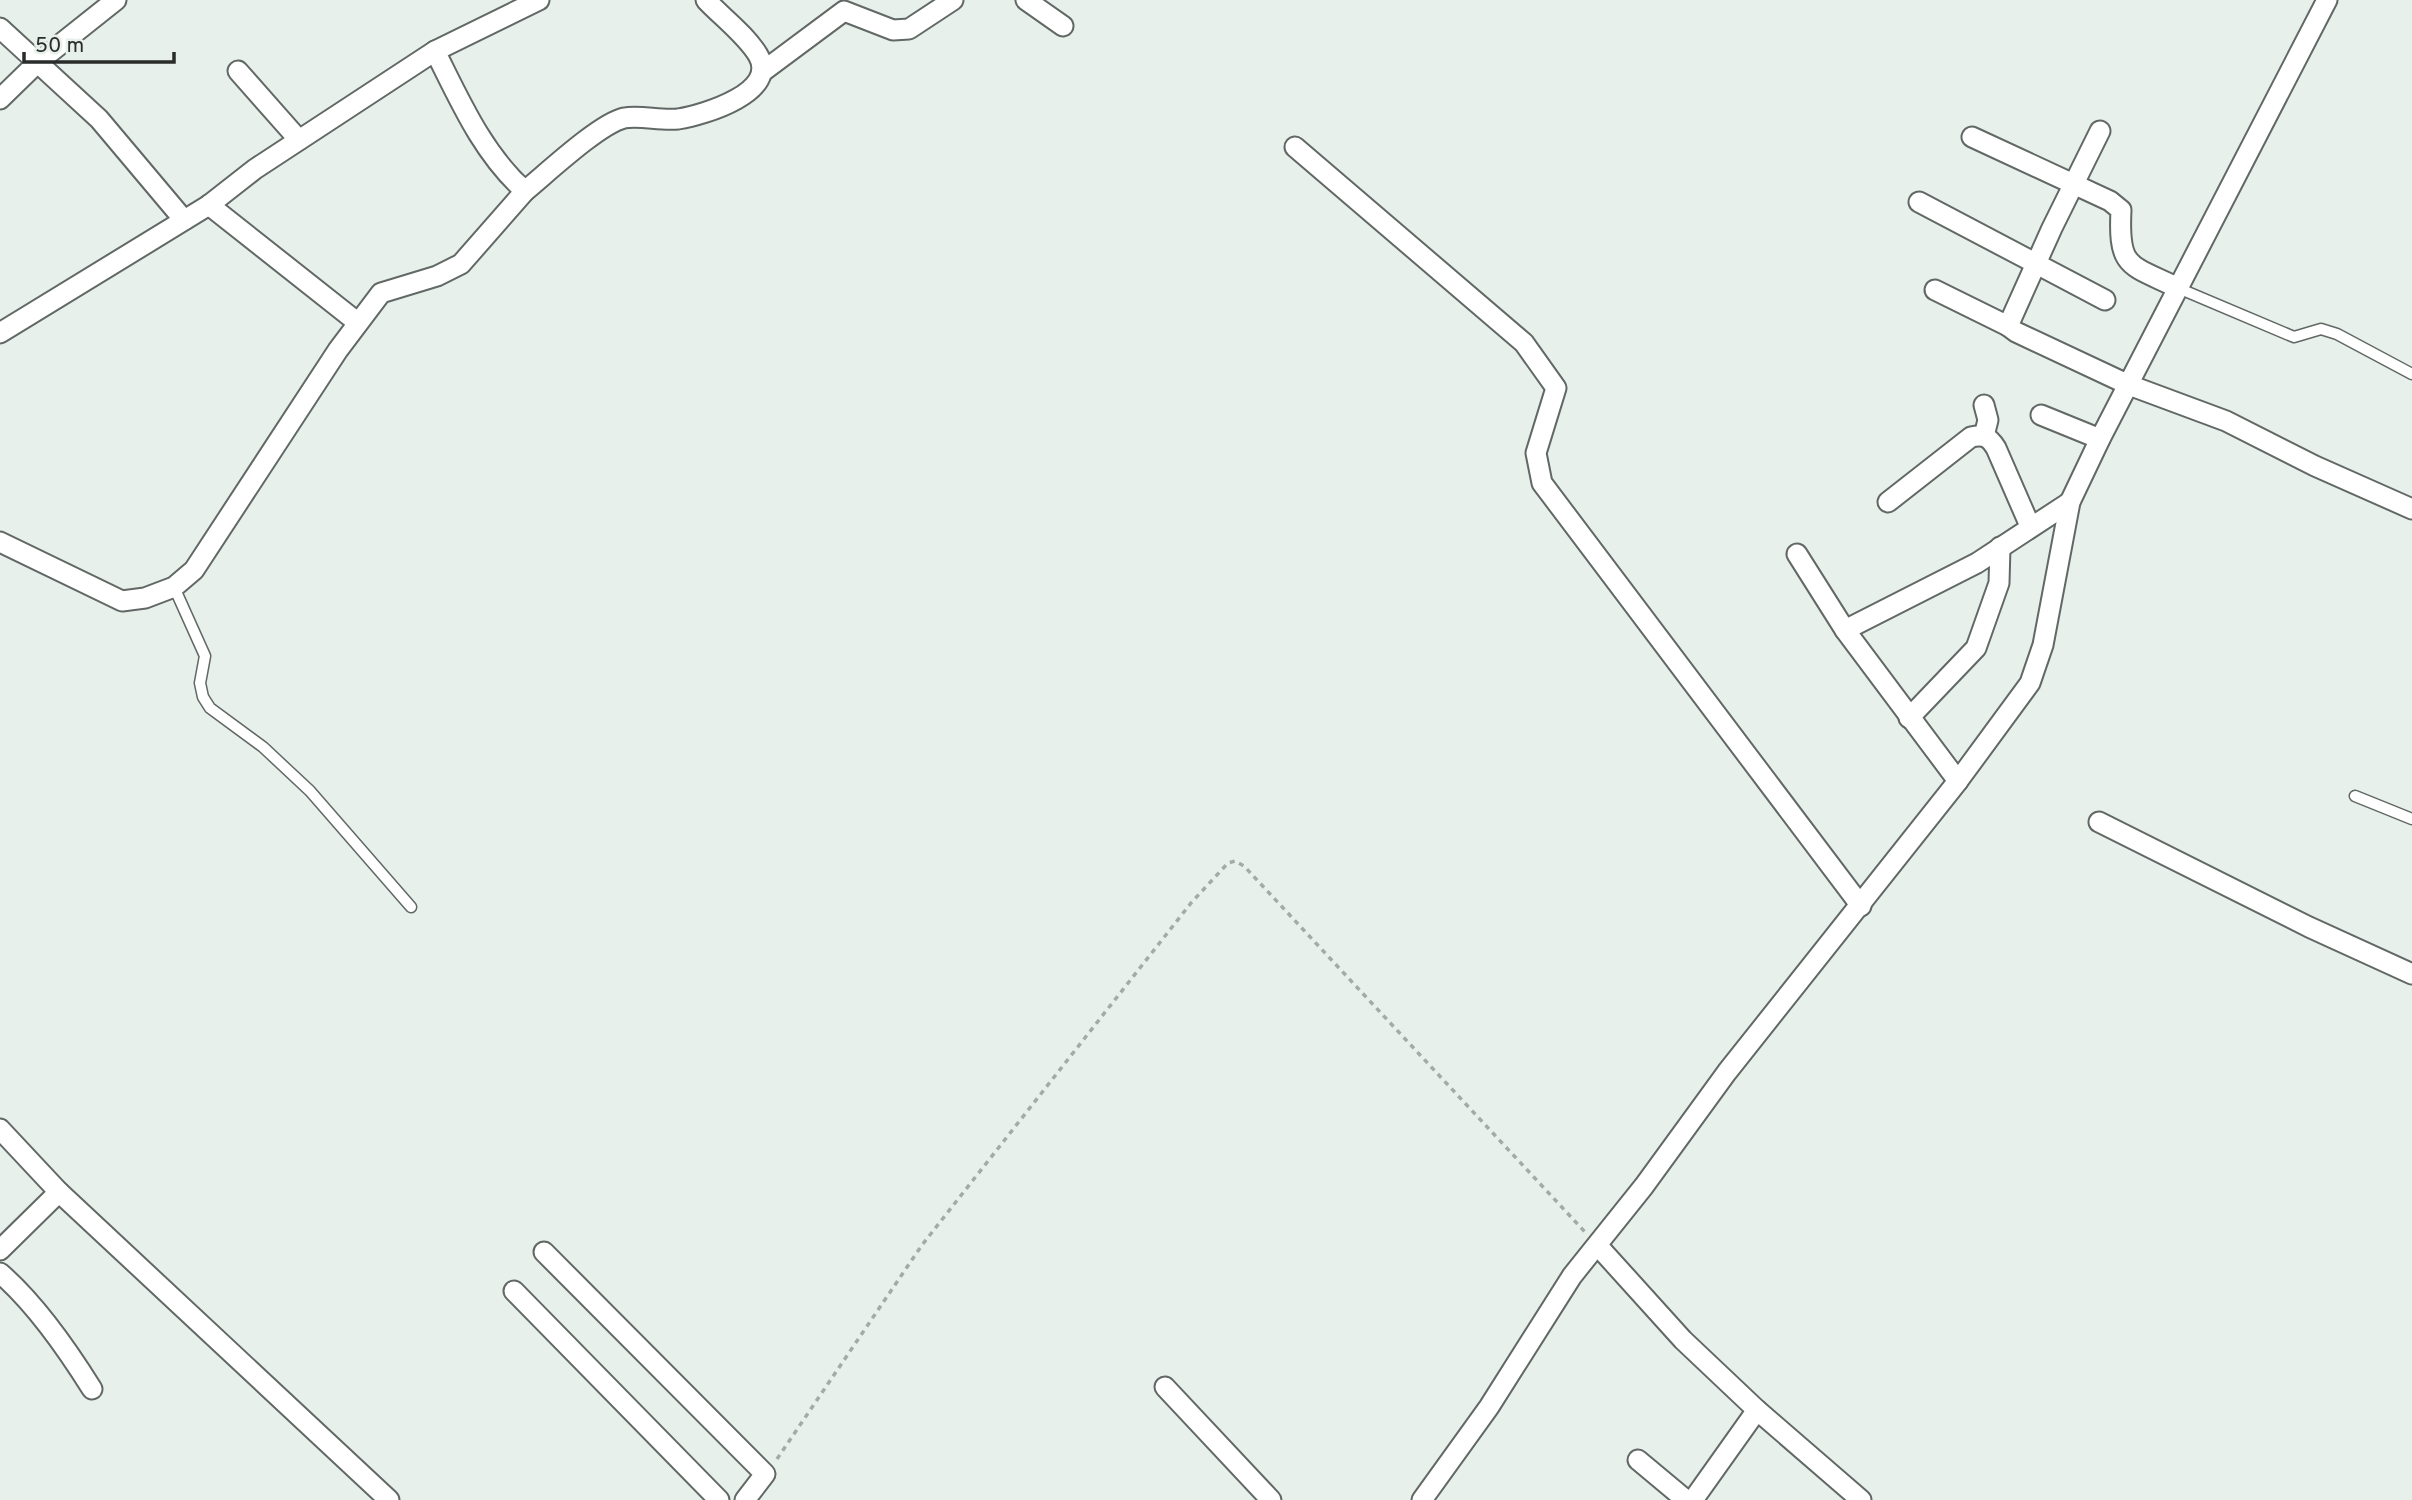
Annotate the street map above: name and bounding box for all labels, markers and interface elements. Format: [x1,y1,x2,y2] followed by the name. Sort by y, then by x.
[24,21,175,65] scale bar
[35,33,84,60] text: 50 m

